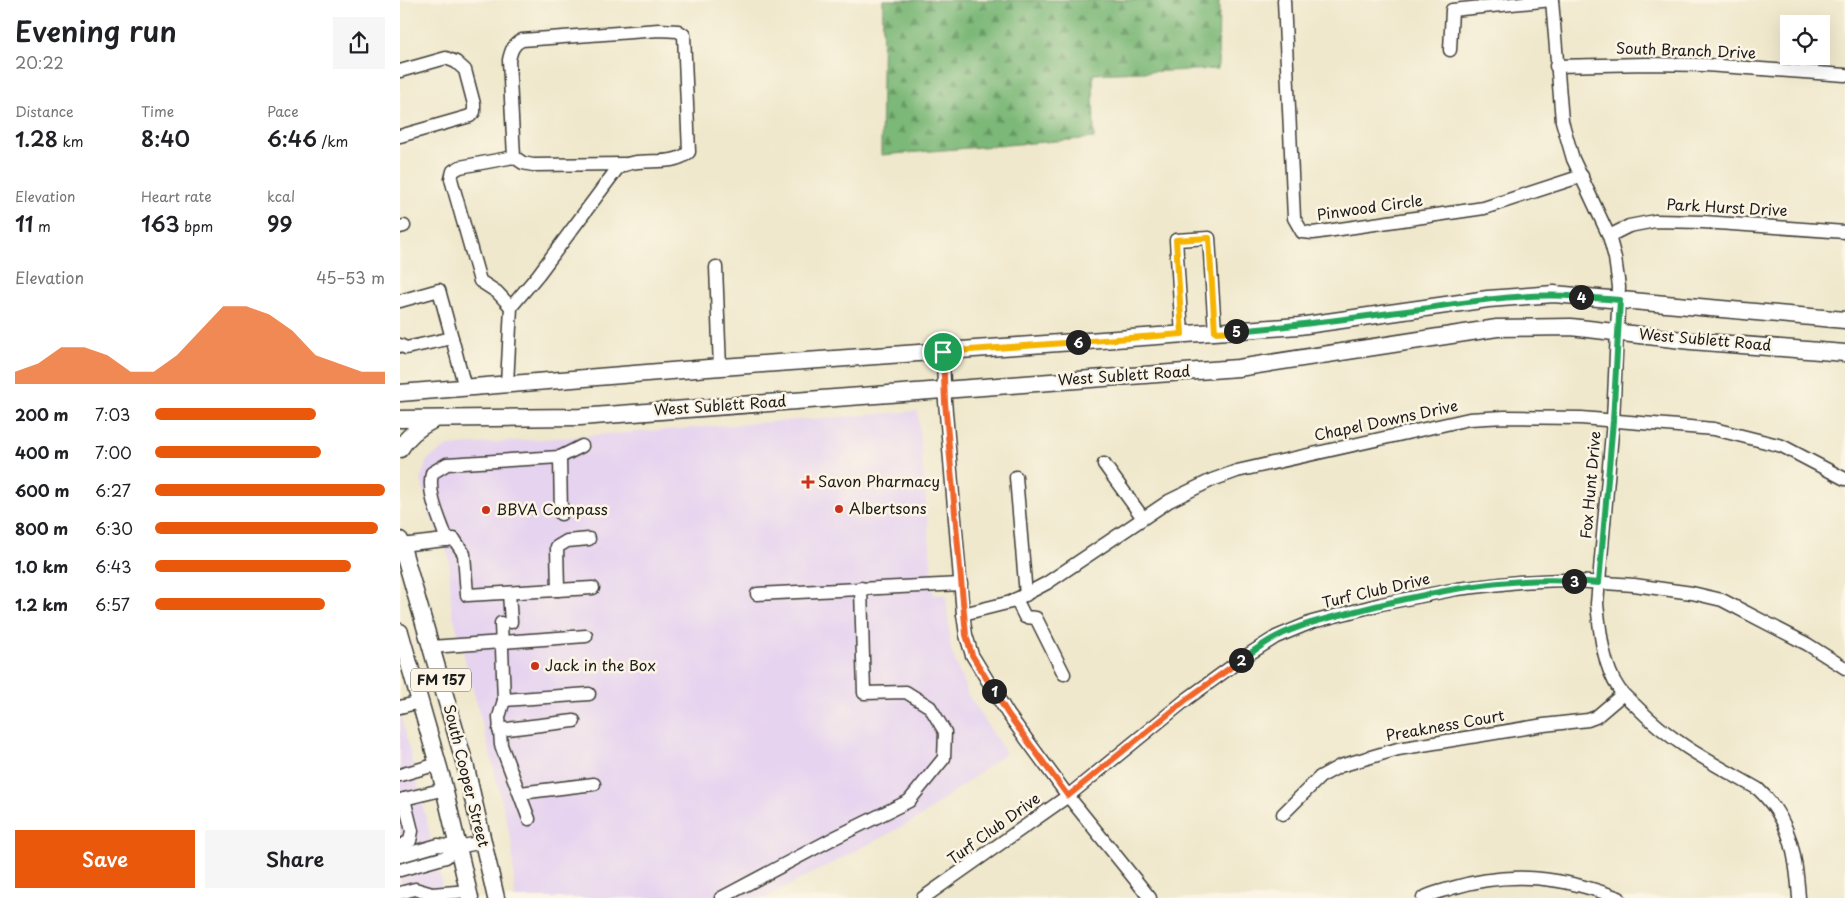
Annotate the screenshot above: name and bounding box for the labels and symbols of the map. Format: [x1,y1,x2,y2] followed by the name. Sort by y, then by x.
[1616,36,1757,63] street label: South Branch Drive
[1315,188,1424,225] street label: Pinwood Circle
[1666,192,1788,221] street label: Park Hurst Drive
[1568,284,1594,310] pin: 4
[1224,318,1248,344] pin: 5
[1638,321,1772,356] street label: West Sublett Road
[1066,330,1090,354] pin: 6
[922,331,964,373] pin
[1057,358,1191,391] street label: West Sublett Road
[653,388,787,421] street label: West Sublett Road
[1312,393,1460,446] street label: Chapel Downs Drive
[1573,430,1606,540] street label: Fox Hunt Drive
[818,469,940,492] place label: Savon Pharmacy
[802,476,814,488] marker: Savon Pharmacy
[849,496,927,519] place label: Albertsons
[496,497,608,520] place label: BBVA Compass
[833,503,845,515] marker: Albertsons
[480,504,492,516] marker: BBVA Compass
[1320,566,1432,613] street label: Turf Club Drive
[1562,568,1586,594] pin: 3
[1228,648,1254,672] pin: 2
[545,653,656,676] place label: Jack in the Box
[529,660,541,672] marker: Jack in the Box
[411,668,471,692] road number: FM 157
[982,678,1006,704] pin: 1
[439,702,496,849] street label: South Cooper Street
[1384,703,1506,746] street label: Preakness Court
[942,786,1044,869] street label: Turf Club Drive

